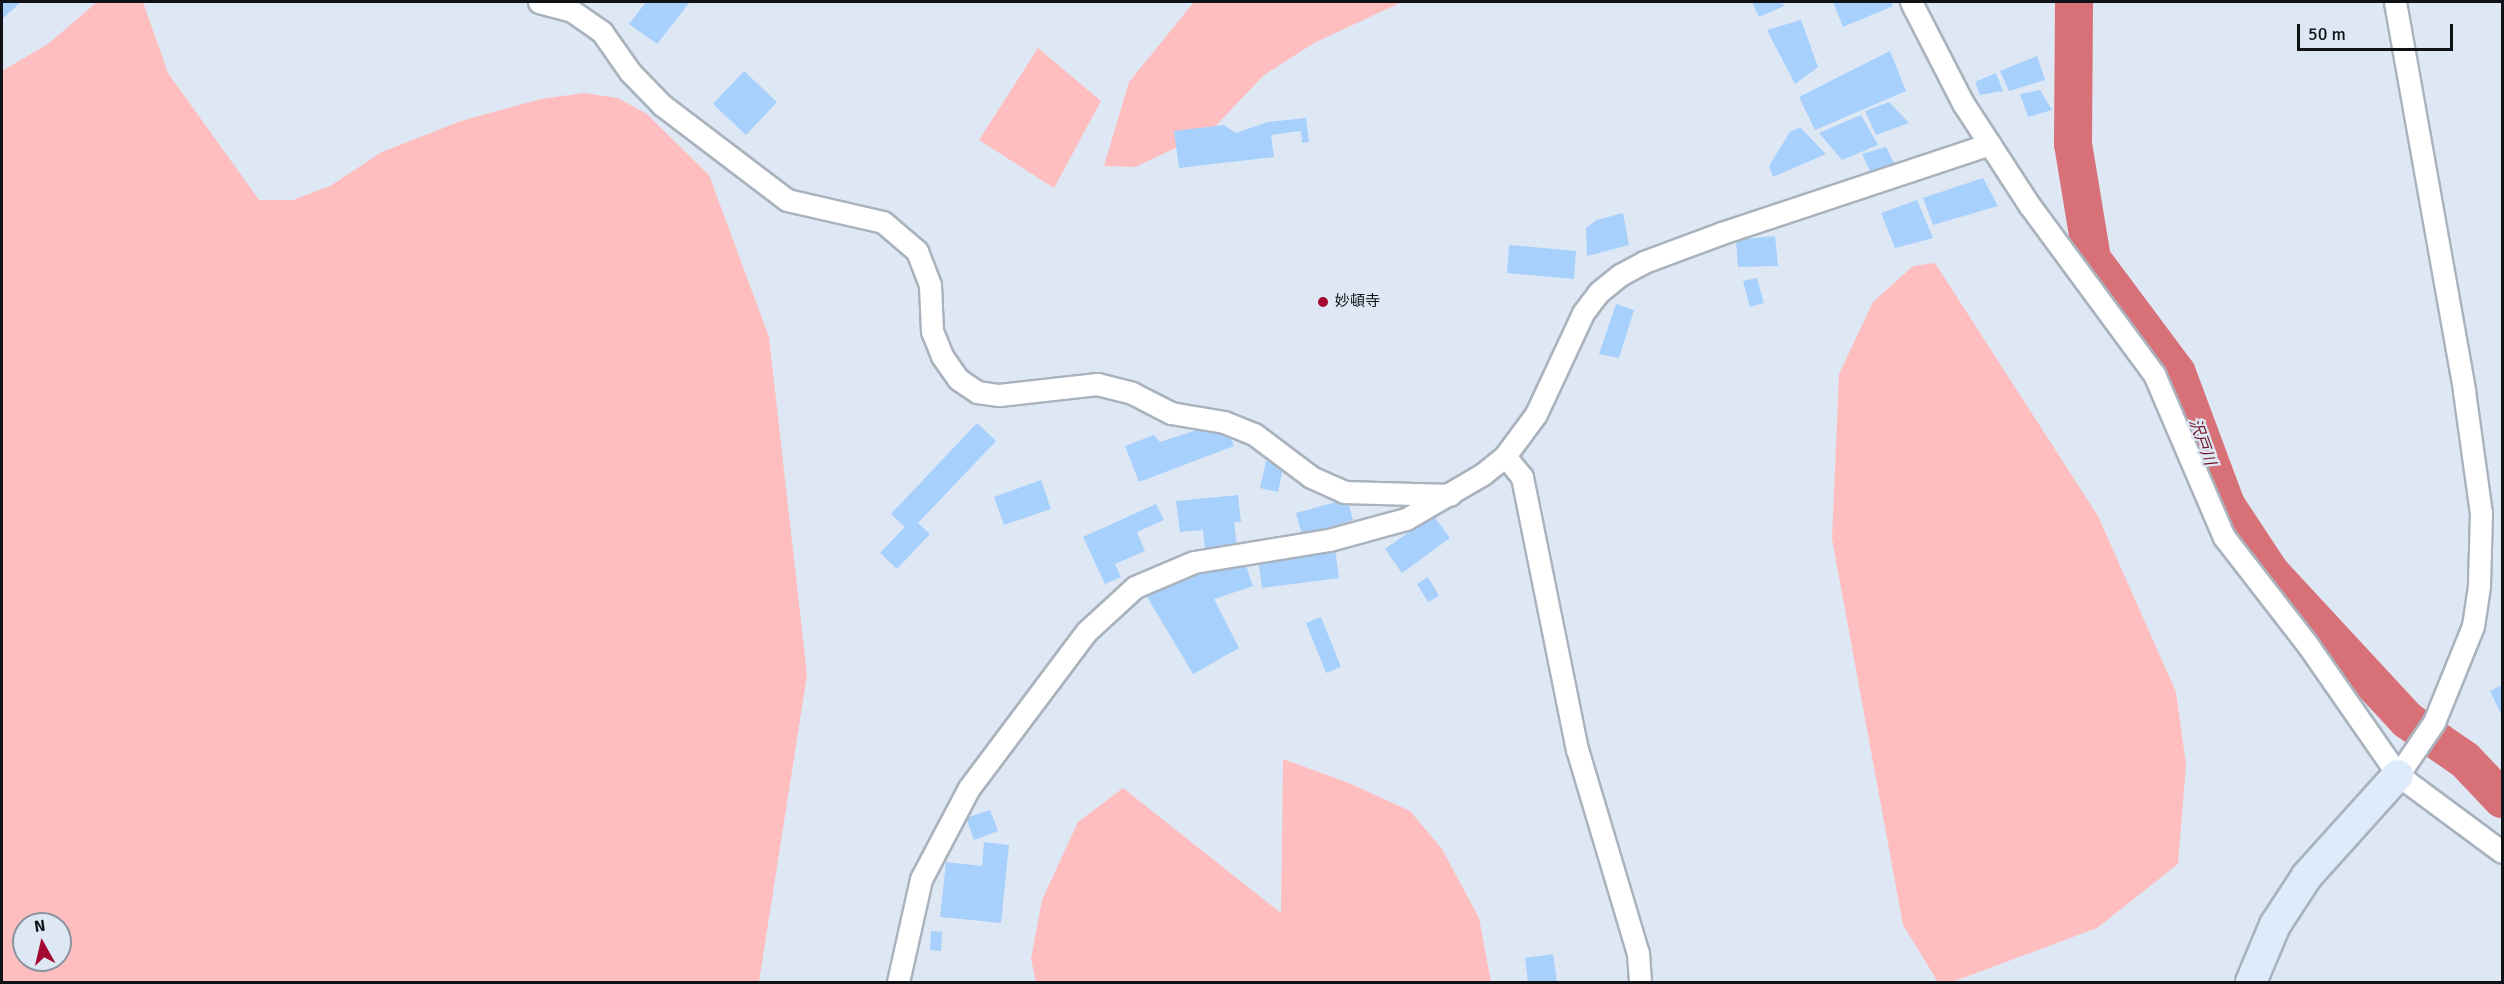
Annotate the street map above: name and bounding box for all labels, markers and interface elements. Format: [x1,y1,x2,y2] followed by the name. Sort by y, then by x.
[2300,12,2456,50] scale bar
[2308,23,2346,45] text: 50 m
[1335,293,1380,311] place label: 妙頓寺
[1316,295,1330,309] marker: 妙頓寺
[2185,416,2219,468] water label: 沢戸川
[12,912,72,972] north arrow
[33,915,47,937] text: N

